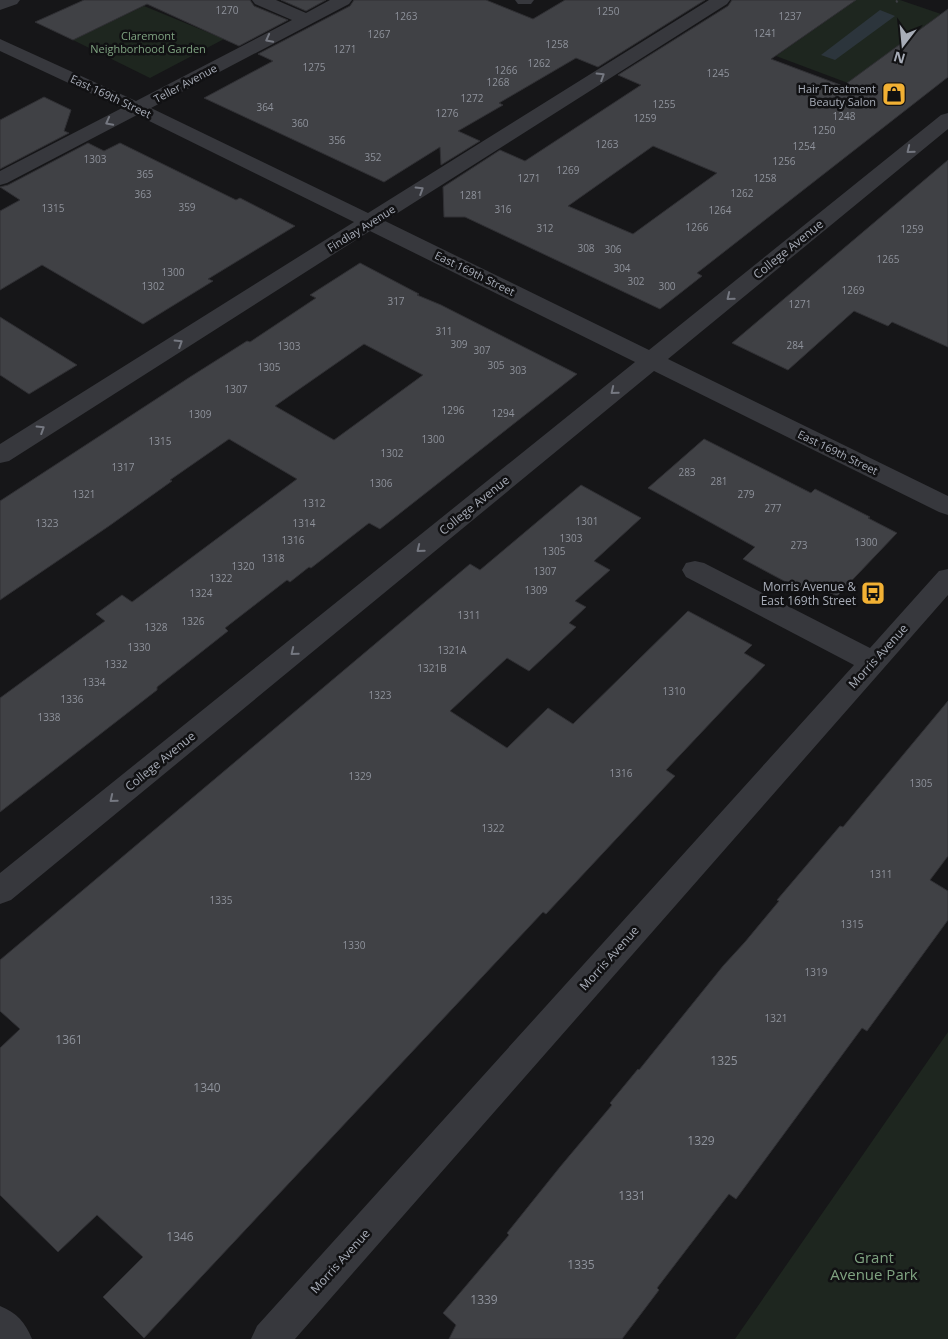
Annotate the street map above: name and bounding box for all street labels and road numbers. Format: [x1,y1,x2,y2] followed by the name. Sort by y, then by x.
[151,60,219,106] street label: Teller Avenue
[68,71,154,121] street label: East 169th Street
[324,201,398,255] street label: Findlay Avenue
[749,215,827,283] street label: College Avenue
[432,247,518,299] street label: East 169th Street
[795,426,881,478] street label: East 169th Street
[435,471,513,539] street label: College Avenue
[844,620,912,692] street label: Morris Avenue
[121,727,199,795] street label: College Avenue
[575,922,643,994] street label: Morris Avenue
[306,1225,374,1297] street label: Morris Avenue

